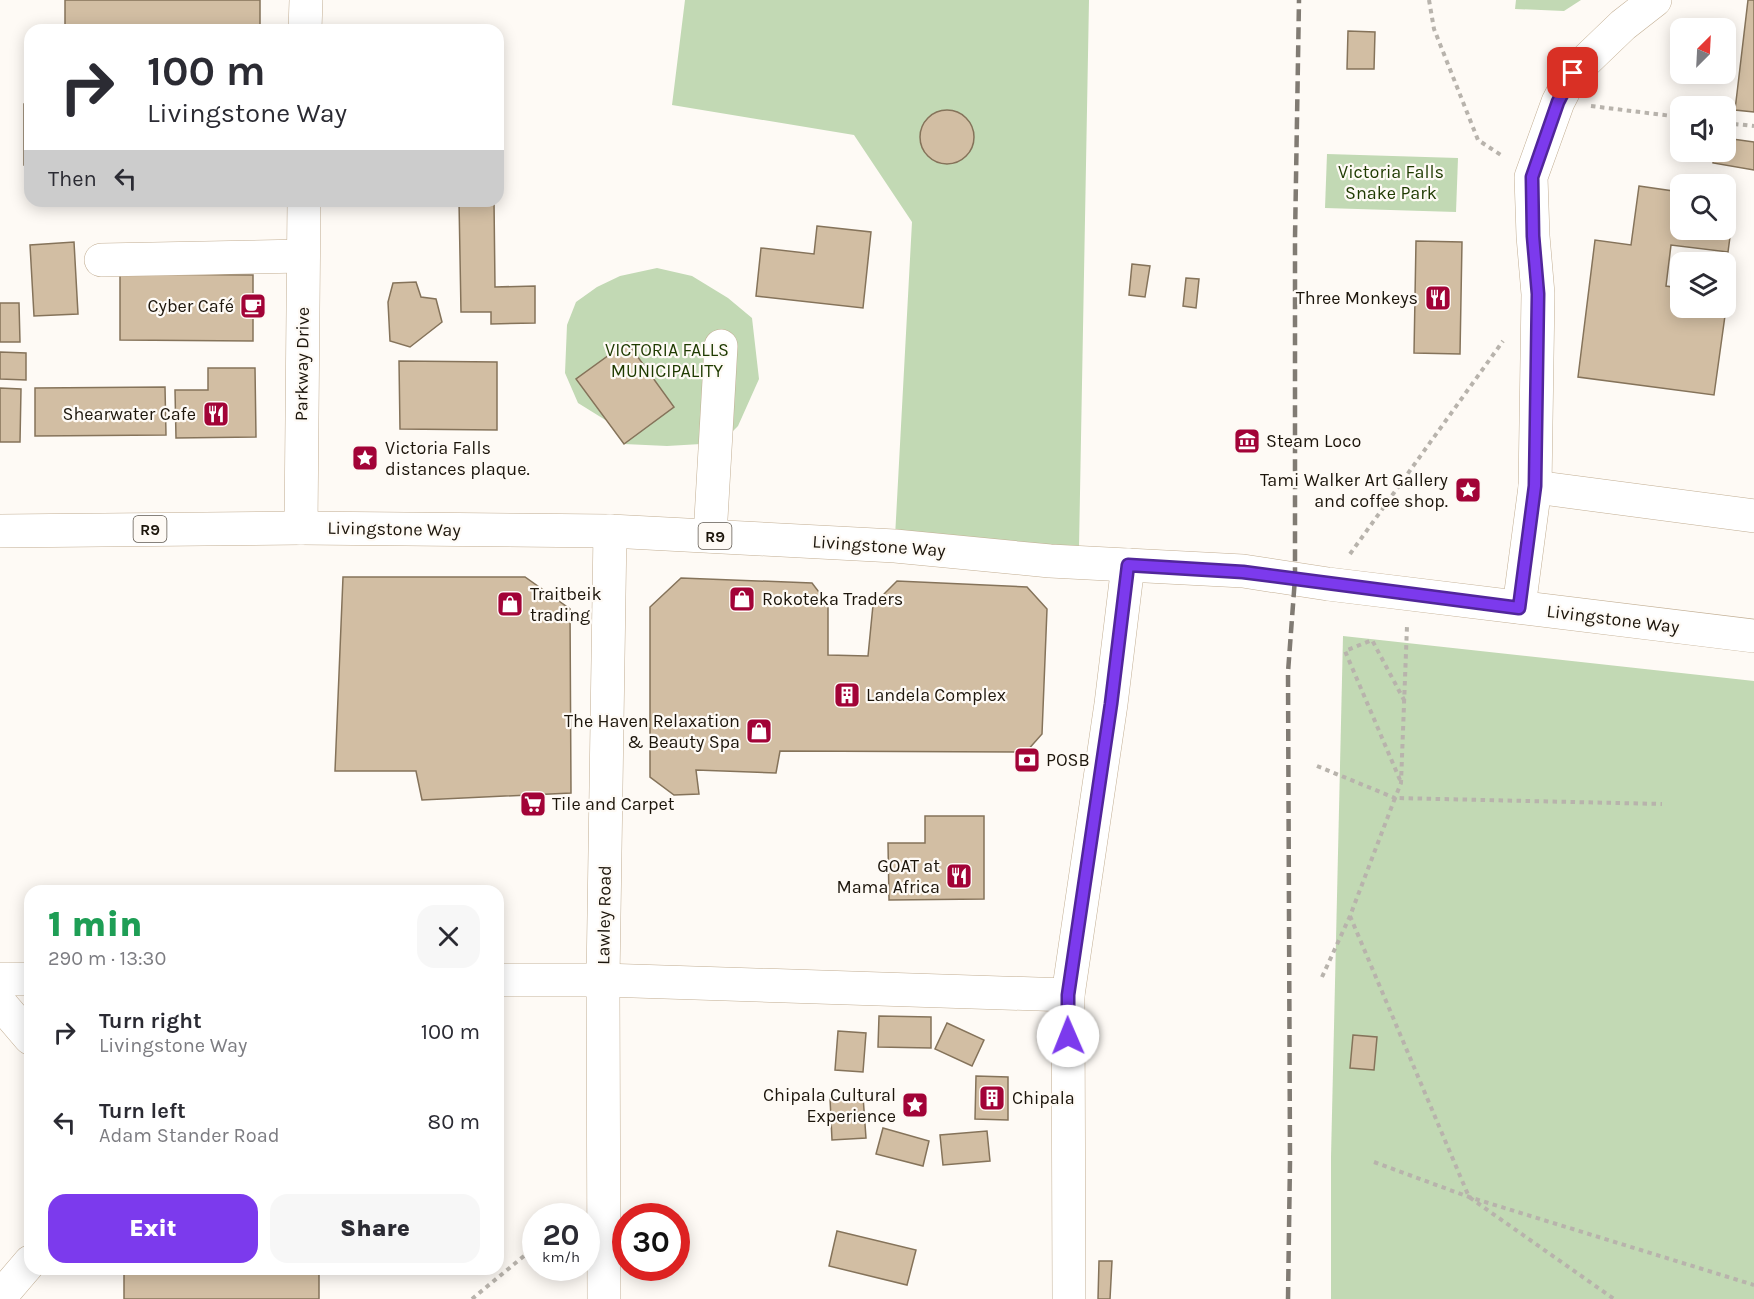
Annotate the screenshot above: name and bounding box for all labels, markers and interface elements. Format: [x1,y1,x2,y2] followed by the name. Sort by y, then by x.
[1670,18,1736,84] north arrow
[1670,18,1736,318] map controls
[147,46,266,96] text: 100 m
[1547,47,1598,98] pin
[48,48,126,126] icon: right
[1556,56,1589,89] icon: arrive
[1670,96,1736,162] button: sound
[147,97,347,129] text: Livingstone Way
[1338,161,1444,204] park label: Victoria Falls Snake Park
[109,162,142,195] icon: left
[48,166,97,192] text: Then
[1670,174,1736,240] button: search
[1670,252,1736,318] button: layers
[1423,283,1453,313] restaurant icon: Three Monkeys
[1296,287,1418,309] place label: Three Monkeys
[238,291,268,321] cafe icon: Cyber Café
[148,295,234,317] place label: Cyber Café
[290,307,314,421] street label: Parkway Drive
[605,339,729,382] park label: VICTORIA FALLS MUNICIPALITY
[201,399,231,429] restaurant icon: Shearwater Cafe
[63,403,196,425] place label: Shearwater Cafe
[1232,426,1262,456] museum icon: Steam Loco
[1266,430,1361,452] place label: Steam Loco
[385,437,530,480] place label: Victoria Falls distances plaque.
[350,443,380,473] place icon: Victoria Falls distances plaque.
[1260,469,1449,512] place label: Tami Walker Art Gallery and coffee shop.
[1453,475,1483,505] place icon: Tami Walker Art Gallery and coffee shop.
[134,516,166,542] road number: R9
[327,517,462,541] street label: Livingstone Way
[698,523,732,549] road number: R9
[812,530,947,562] street label: Livingstone Way
[530,583,602,626] place label: Traitbeik trading
[727,584,757,614] shop icon: Rokoteka Traders
[762,588,903,610] place label: Rokoteka Traders
[495,589,525,619] shop icon: Traitbeik trading
[1545,600,1681,638] street label: Livingstone Way
[832,680,862,710] building icon: Landela Complex
[866,684,1006,706] place label: Landela Complex
[564,710,740,753] place label: The Haven Relaxation & Beauty Spa
[744,716,774,746] shop icon: The Haven Relaxation & Beauty Spa
[1012,745,1042,775] bank icon: POSB
[1046,749,1090,771] place label: POSB
[518,789,548,819] supermarket icon: Tile and Carpet
[552,793,675,815] place label: Tile and Carpet
[836,855,940,898] place label: GOAT at Mama Africa
[944,861,974,891] restaurant icon: GOAT at Mama Africa
[592,865,616,965] street label: Lawley Road
[48,903,142,945] text: 1 min
[417,905,480,968] button: close
[48,947,166,970] text: 290 m · 13:30
[1036,1004,1100,1068] position arrow
[99,1008,202,1034] text: Turn right
[48,1016,81,1049] icon: right
[421,1019,480,1045] text: 100 m
[99,1034,247,1057] text: Livingstone Way
[977,1083,1007,1113] building icon: Chipala
[763,1084,896,1127] place label: Chipala Cultural Experience
[1012,1087,1075,1109] place label: Chipala
[900,1090,930,1120] place icon: Chipala Cultural Experience
[99,1098,186,1124] text: Turn left
[48,1106,81,1139] icon: left
[428,1109,480,1135] text: 80 m
[99,1124,280,1147] text: Adam Stander Road
[48,1194,258,1263] button: Exit
[270,1194,480,1263] button: Share
[612,1203,690,1281] speed limit sign: 30
[542,1217,580,1253] text: 20
[542,1248,580,1266] text: km/h

